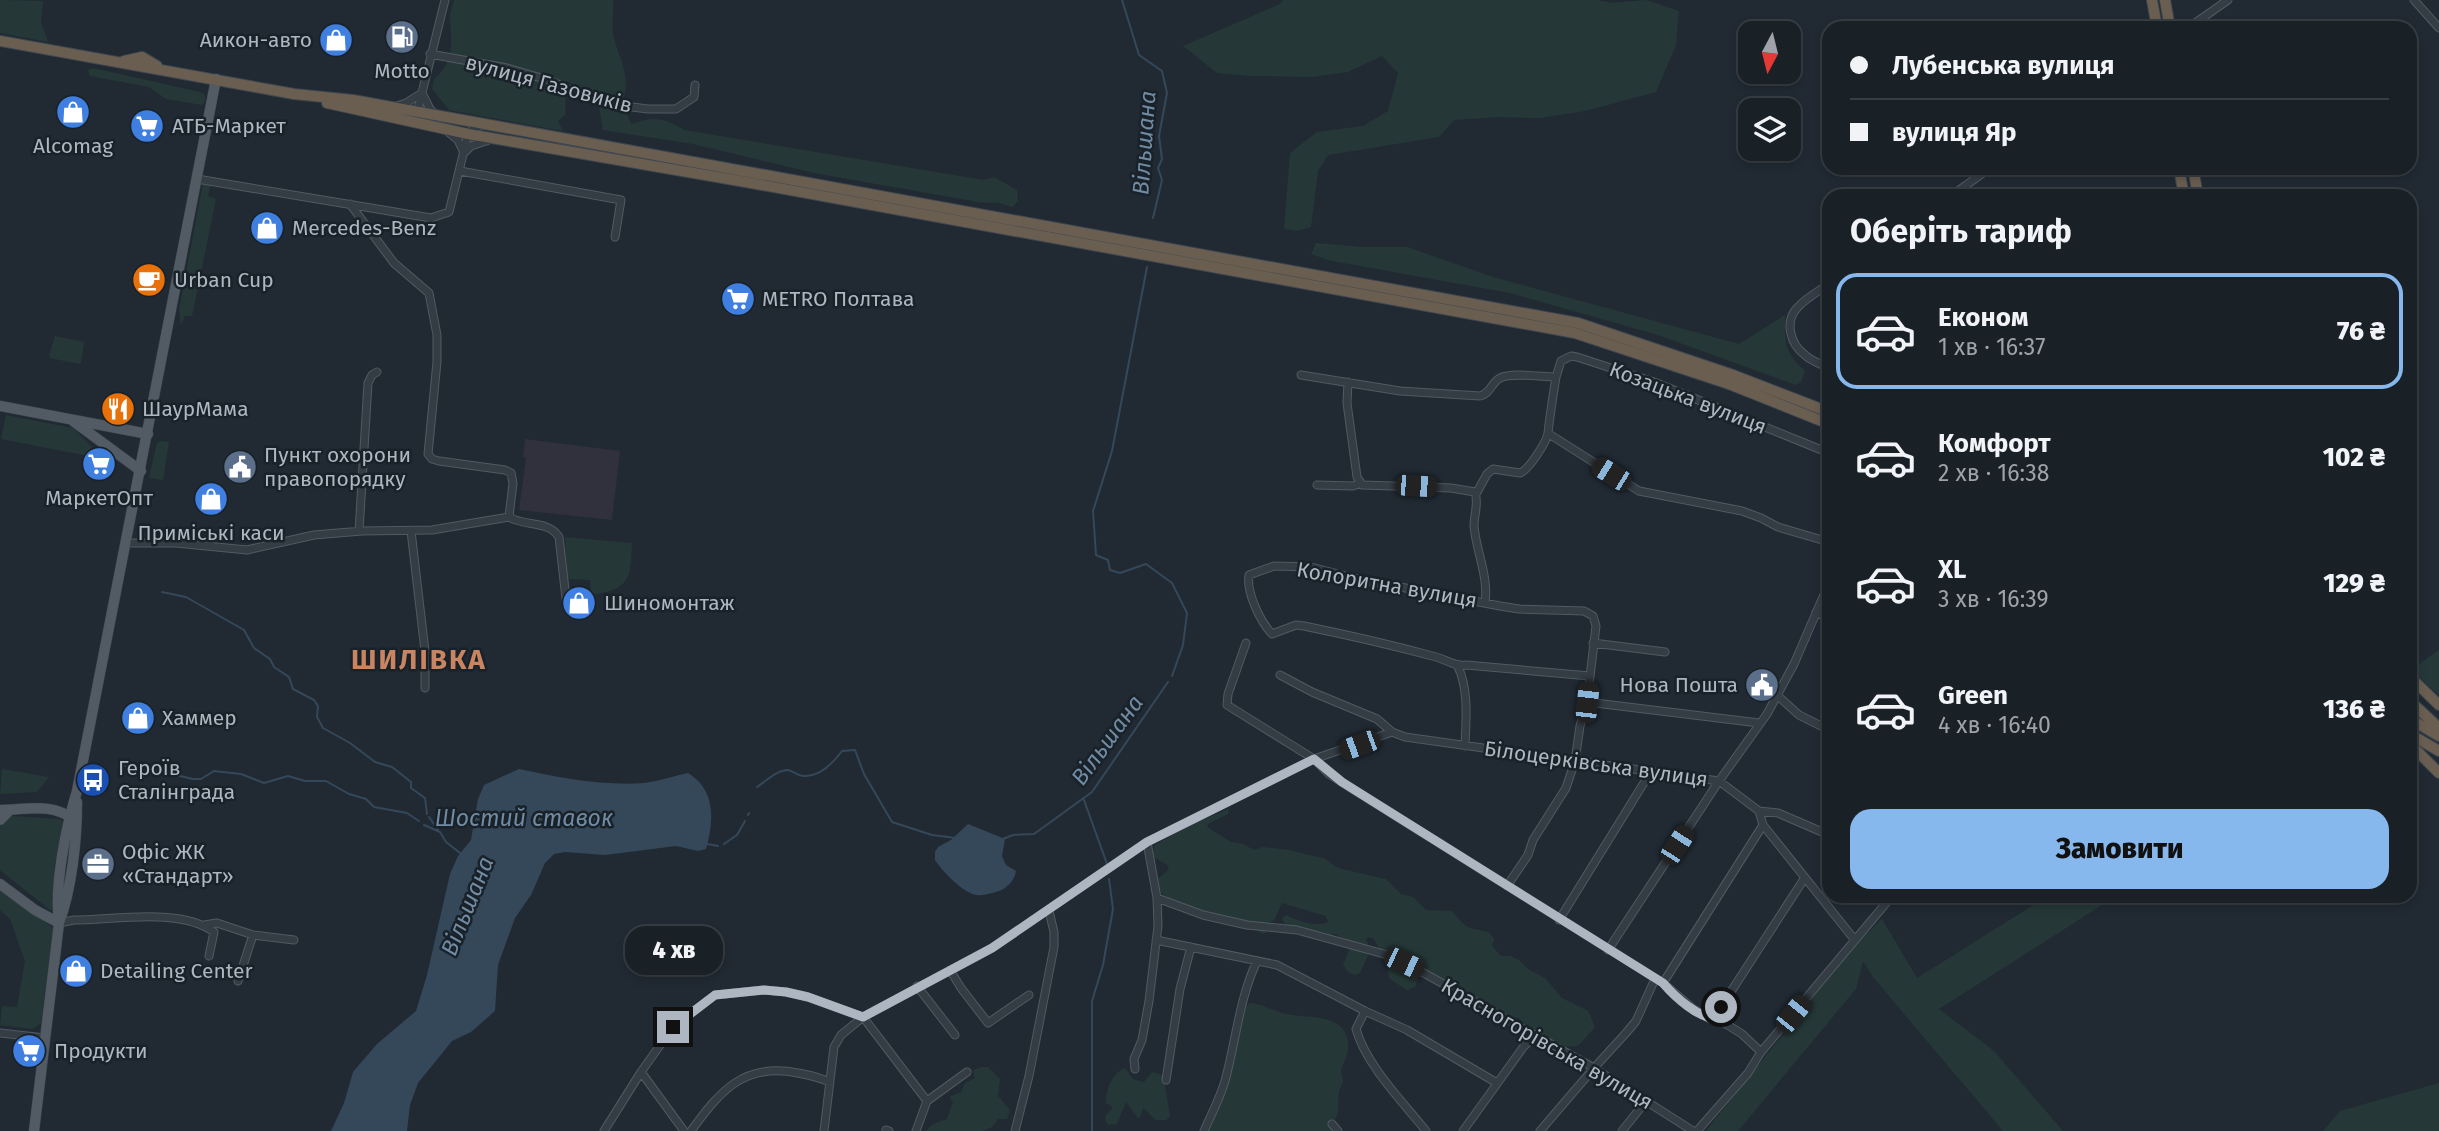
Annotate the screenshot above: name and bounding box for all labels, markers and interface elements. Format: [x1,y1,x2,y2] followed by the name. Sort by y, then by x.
[383,18,421,56] fuel station icon: Motto
[317,21,355,59] shop icon: Аикон-авто
[1738,21,1801,84] north arrow
[1738,21,1801,161] map controls
[200,27,312,53] place label: Аикон-авто
[463,49,635,119] street label: вулиця Газовиків
[1892,50,2114,81] text: Лубенська вулиця
[374,58,430,84] place label: Motto
[1126,90,1162,196] water label: Вільшана
[54,93,92,131] shop icon: Alcomag
[1738,98,1801,161] button: layers
[128,107,166,145] supermarket icon: АТБ-Маркет
[172,113,286,139] place label: АТБ-Маркет
[1892,117,2017,148] text: вулиця Яр
[33,133,113,159] place label: Alcomag
[248,209,286,247] shop icon: Mercedes-Benz
[1850,212,2072,250] text: Оберіть тариф
[292,215,436,241] place label: Mercedes-Benz
[130,261,168,299] cafe icon: Urban Cup
[174,267,274,293] place label: Urban Cup
[719,280,757,318] supermarket icon: METRO Полтава
[762,286,914,312] place label: METRO Полтава
[1854,300,1917,363] icon: car
[1938,302,2028,333] text: Економ
[2337,316,2385,347] text: 76 ₴
[1938,333,2045,361] text: 1 хв · 16:37
[1606,356,1770,440] street label: Козацька вулиця
[99,390,137,428] restaurant icon: ШаурМама
[142,396,249,422] place label: ШаурМама
[1854,426,1917,489] icon: car
[1938,428,2051,459] text: Комфорт
[264,442,411,492] place label: Пункт охорони правопорядку
[2323,442,2385,473] text: 102 ₴
[80,445,118,483] supermarket icon: МаркетОпт
[221,448,259,486] public building icon: Пункт охорони правопорядку
[1588,454,1635,494] car
[1938,459,2049,487] text: 2 хв · 16:38
[1395,474,1438,498] car
[192,480,230,518] shop icon: Приміські каси
[45,485,153,511] place label: МаркетОпт
[137,520,285,546] place label: Приміські каси
[1854,552,1917,615] icon: car
[1938,554,1966,585] text: XL
[1295,556,1479,614] street label: Колоритна вулиця
[2323,568,2385,599] text: 129 ₴
[560,584,598,622] shop icon: Шиномонтаж
[1938,585,2049,613] text: 3 хв · 16:39
[604,590,735,616] place label: Шиномонтаж
[351,643,487,676] district label: ШИЛІВКА
[1743,666,1781,704] public building icon: Нова Пошта
[1620,672,1738,698] place label: Нова Пошта
[1854,678,1917,741] icon: car
[1575,680,1600,724] car
[1938,680,2008,711] text: Green
[1065,690,1149,790] water label: Вільшана
[2323,694,2385,725] text: 136 ₴
[119,699,157,737] shop icon: Хаммер
[162,705,237,731] place label: Хаммер
[1938,711,2051,739] text: 4 хв · 16:40
[1336,728,1383,762] car
[1482,735,1710,793] street label: Білоцерківська вулиця
[118,755,235,805] place label: Героїв Сталінграда
[74,761,112,799] bus stop icon: Героїв Сталінграда
[435,804,613,832] water label: Шостий ставок
[1850,809,2389,889] button: Замовити
[1657,822,1698,868] car
[122,839,234,889] place label: Офіс ЖК «Стандарт»
[79,845,117,883] office icon: Офіс ЖК «Стандарт»
[434,852,500,960] water label: Вільшана
[624,926,722,974] callout: 4 хв
[652,936,696,964] text: 4 хв
[1381,945,1428,981] car
[57,952,95,990] shop icon: Detailing Center
[100,958,253,984] place label: Detailing Center
[1436,973,1658,1115] street label: Красногорівська вулиця
[1705,991,1737,1023] route start
[1772,991,1815,1037] car
[657,1011,689,1043] route end
[10,1032,48,1070] supermarket icon: Продукти
[54,1038,148,1064] place label: Продукти

